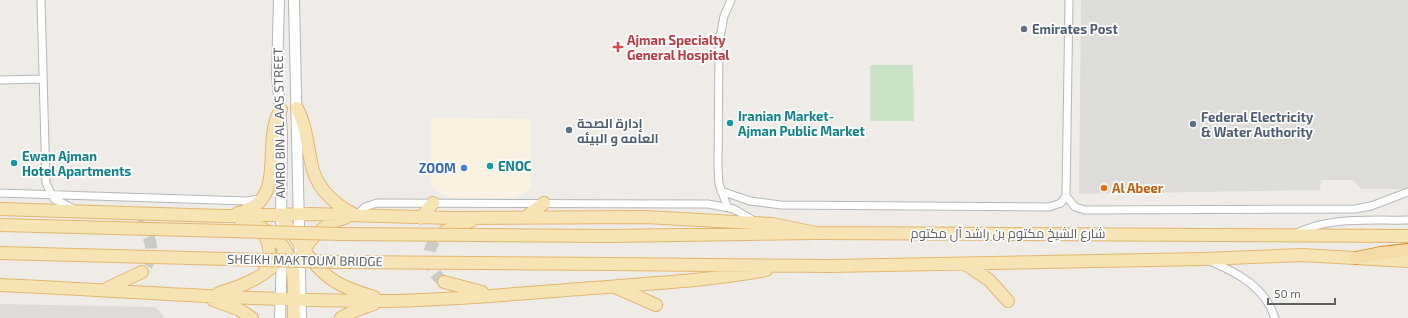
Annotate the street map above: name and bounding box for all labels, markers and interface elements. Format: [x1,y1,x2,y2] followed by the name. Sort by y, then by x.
[1032,21,1118,37] place label: Emirates Post
[1019,24,1029,34] marker: Emirates Post
[627,32,730,63] place label: Ajman Specialty General Hospital
[612,41,624,53] marker: Ajman Specialty General Hospital
[270,47,288,199] street label: AMRO BIN AL AAS STREET
[738,108,866,139] place label: Iranian Market- Ajman Public Market
[1201,109,1314,140] place label: Federal Electricity & Water Authority
[577,115,659,147] place label: إدارة الصحة العامه و البيئه
[725,118,735,128] marker: Iranian Market- Ajman Public Market
[1188,119,1198,129] marker: Federal Electricity & Water Authority
[564,125,574,135] marker: إدارة الصحة العامه و البيئه
[22,148,131,179] place label: Ewan Ajman Hotel Apartments
[9,158,19,168] marker: Ewan Ajman Hotel Apartments
[498,158,532,174] place label: ENOC
[419,160,456,176] place label: ZOOM
[485,161,495,171] marker: ENOC
[459,163,469,173] marker: ZOOM
[1112,180,1164,196] place label: Al Abeer
[1099,183,1109,193] marker: Al Abeer
[911,225,1105,243] street label: شارع الشيخ مكتوم بن راشد آل مكتوم
[227,251,383,269] street label: SHEIKH MAKTOUM BRIDGE
[1268,280,1335,306] scale bar
[1274,286,1301,300] text: 50 m

